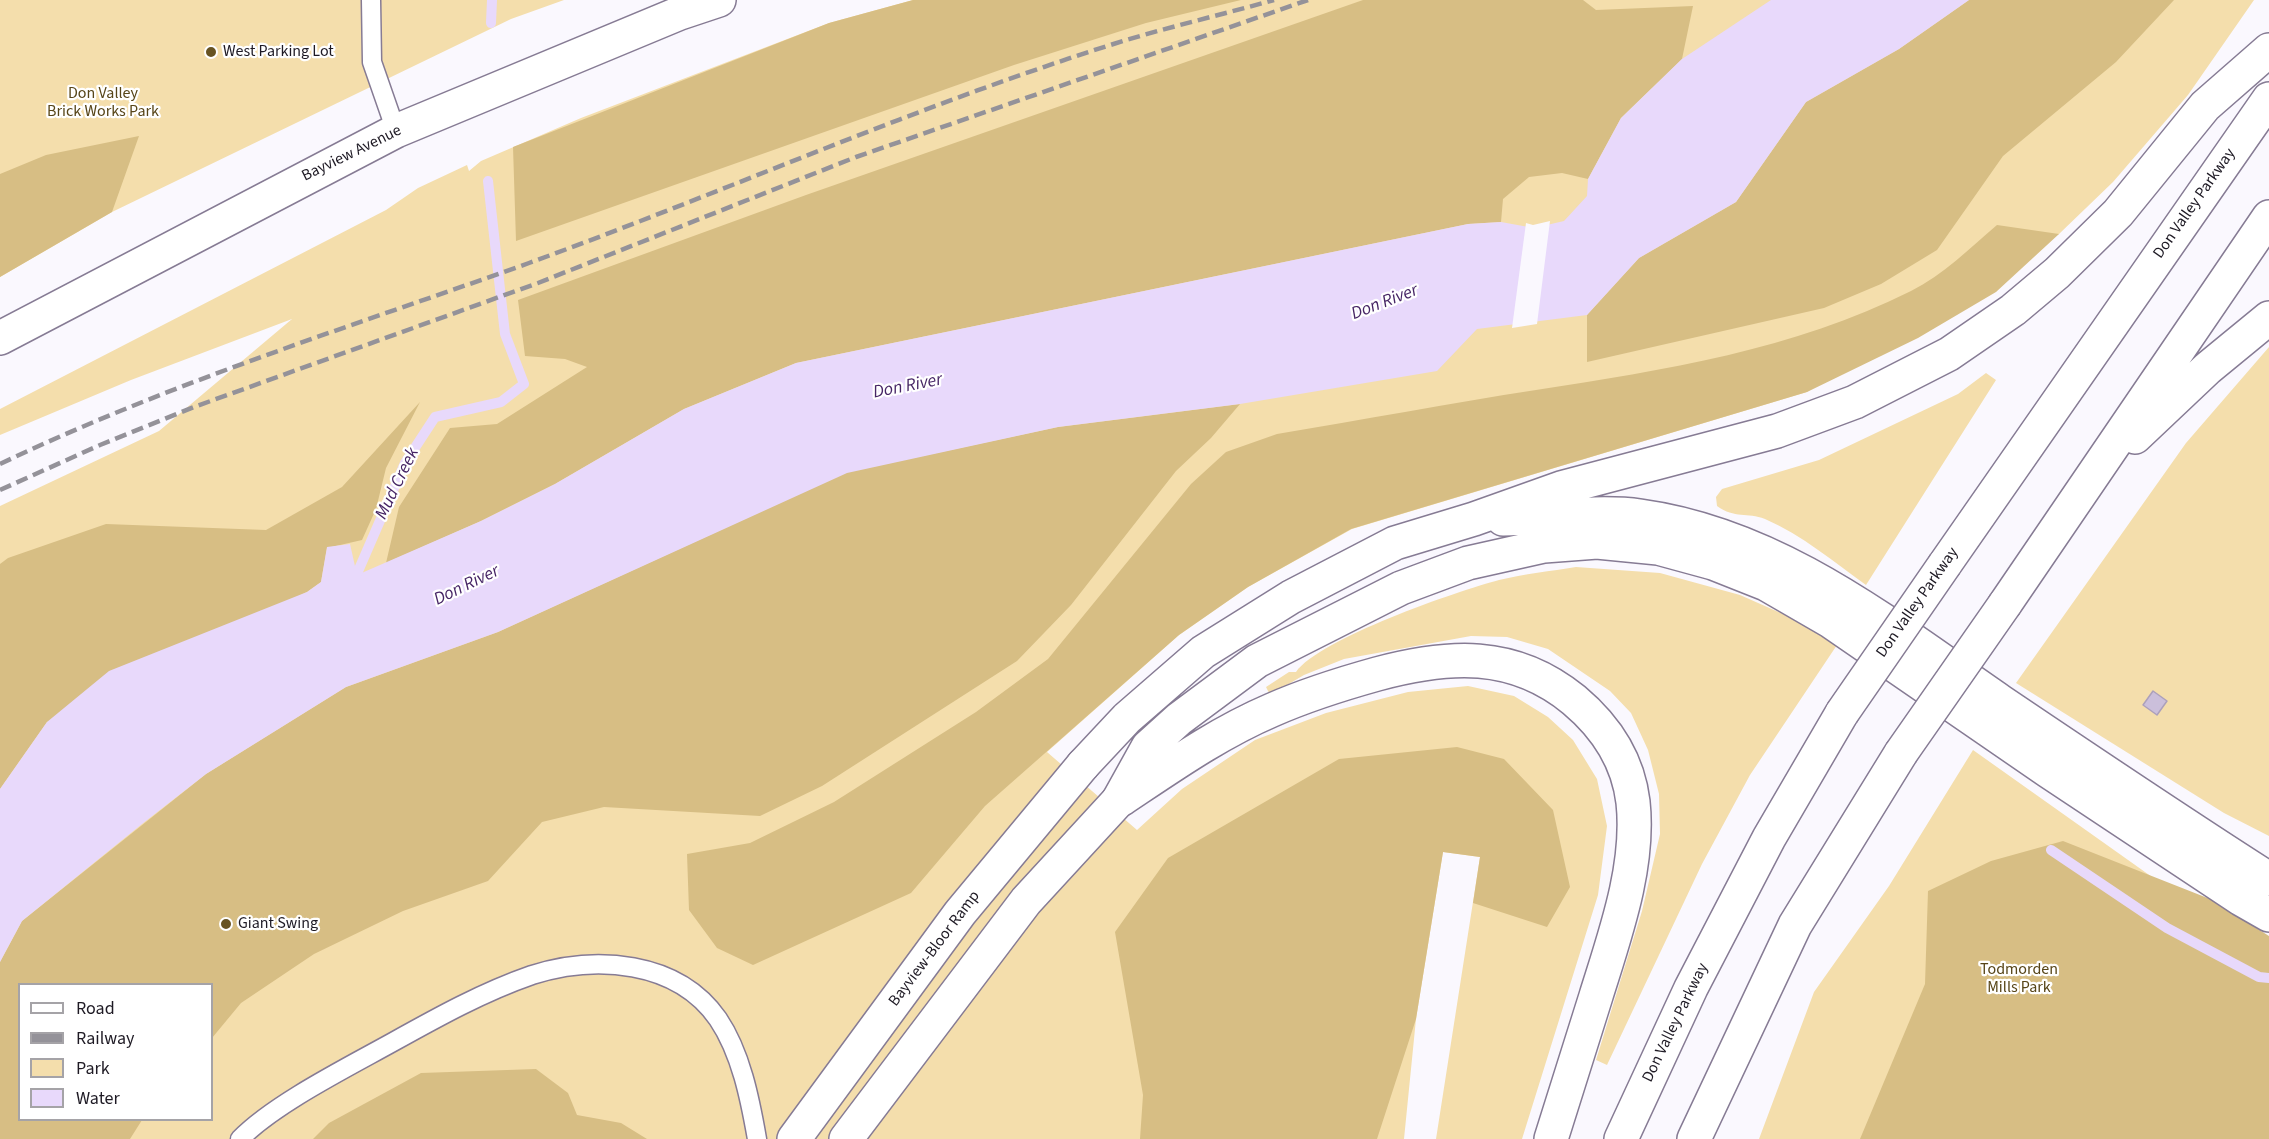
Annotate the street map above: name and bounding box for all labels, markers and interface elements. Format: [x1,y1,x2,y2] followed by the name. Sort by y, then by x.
[223,42,334,62] place label: West Parking Lot
[204,45,218,59] marker: West Parking Lot
[47,84,159,122] park label: Don Valley Brick Works Park
[299,122,405,186] street label: Bayview Avenue
[2150,145,2240,263] street label: Don Valley Parkway
[1348,280,1422,326] water label: Don River
[872,370,944,404] water label: Don River
[371,445,425,523] water label: Mud Creek
[1873,544,1963,662] street label: Don Valley Parkway
[431,561,503,611] water label: Don River
[885,887,985,1011] street label: Bayview-Bloor Ramp
[238,914,318,934] place label: Giant Swing
[219,917,233,931] marker: Giant Swing
[1639,960,1713,1086] street label: Don Valley Parkway
[1980,960,2058,998] park label: Todmorden Mills Park
[18,983,213,1121] legend
[76,996,115,1021] text: Road
[76,1026,135,1051] text: Railway
[76,1056,110,1081] text: Park
[76,1086,120,1111] text: Water

